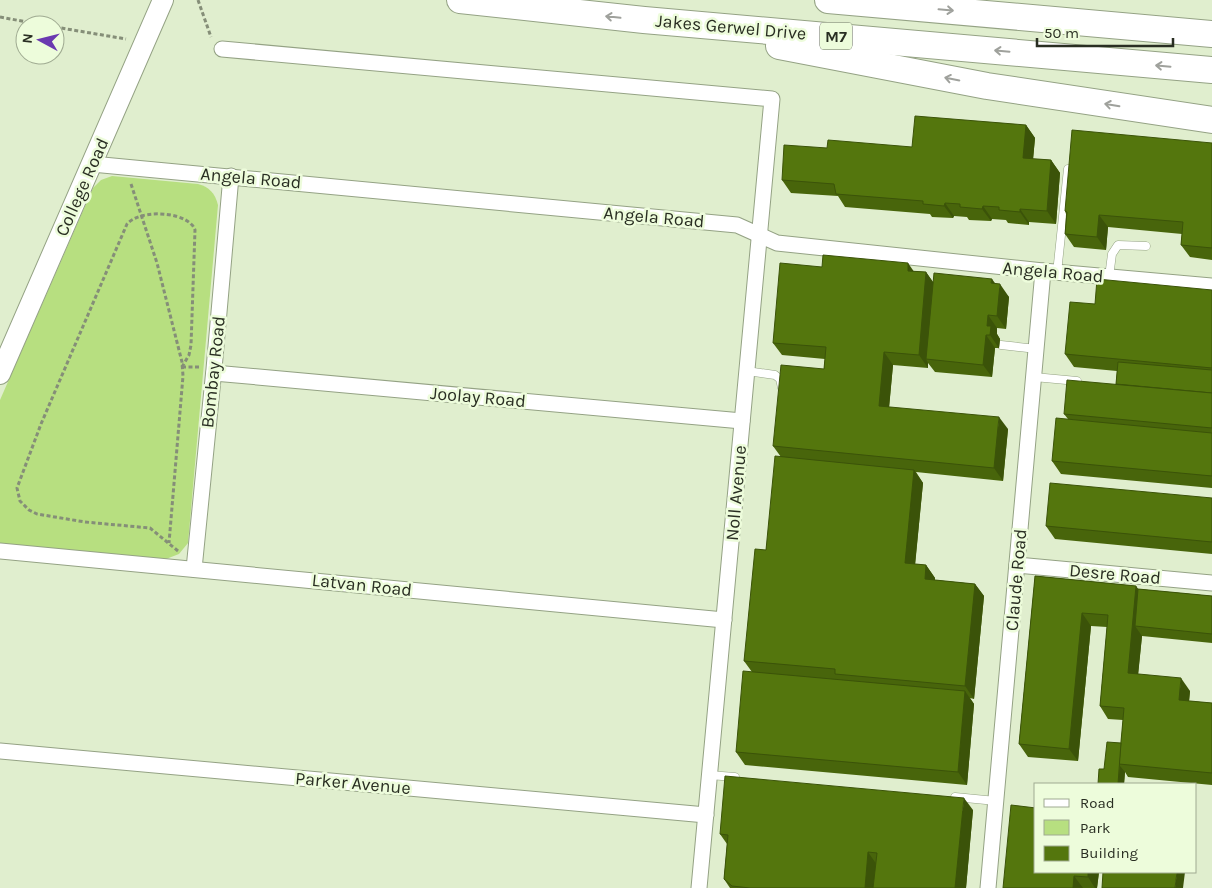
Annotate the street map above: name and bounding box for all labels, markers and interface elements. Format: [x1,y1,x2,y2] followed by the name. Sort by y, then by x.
[938,6,954,15] one-way arrow
[655,9,807,45] street label: Jakes Gerwel Drive
[605,12,621,22] one-way arrow
[15,15,65,65] north arrow
[1037,15,1173,47] scale bar
[820,22,852,50] road number: M7
[1044,24,1079,42] text: 50 m
[19,32,37,44] text: N
[994,46,1010,56] one-way arrow
[1156,61,1172,70] one-way arrow
[944,74,960,83] one-way arrow
[1104,99,1120,109] one-way arrow
[51,134,113,240] street label: College Road
[200,163,302,193] street label: Angela Road
[603,202,705,232] street label: Angela Road
[1002,257,1104,287] street label: Angela Road
[196,315,230,429] street label: Bombay Road
[429,382,527,412] street label: Joolay Road
[721,444,751,542] street label: Noll Avenue
[1001,528,1031,632] street label: Claude Road
[1068,559,1162,589] street label: Desre Road
[311,569,413,601] street label: Latvan Road
[294,767,412,799] street label: Parker Avenue
[1034,783,1197,873] legend
[1080,794,1115,812] text: Road
[1080,819,1110,837] text: Park
[1080,844,1138,862] text: Building

